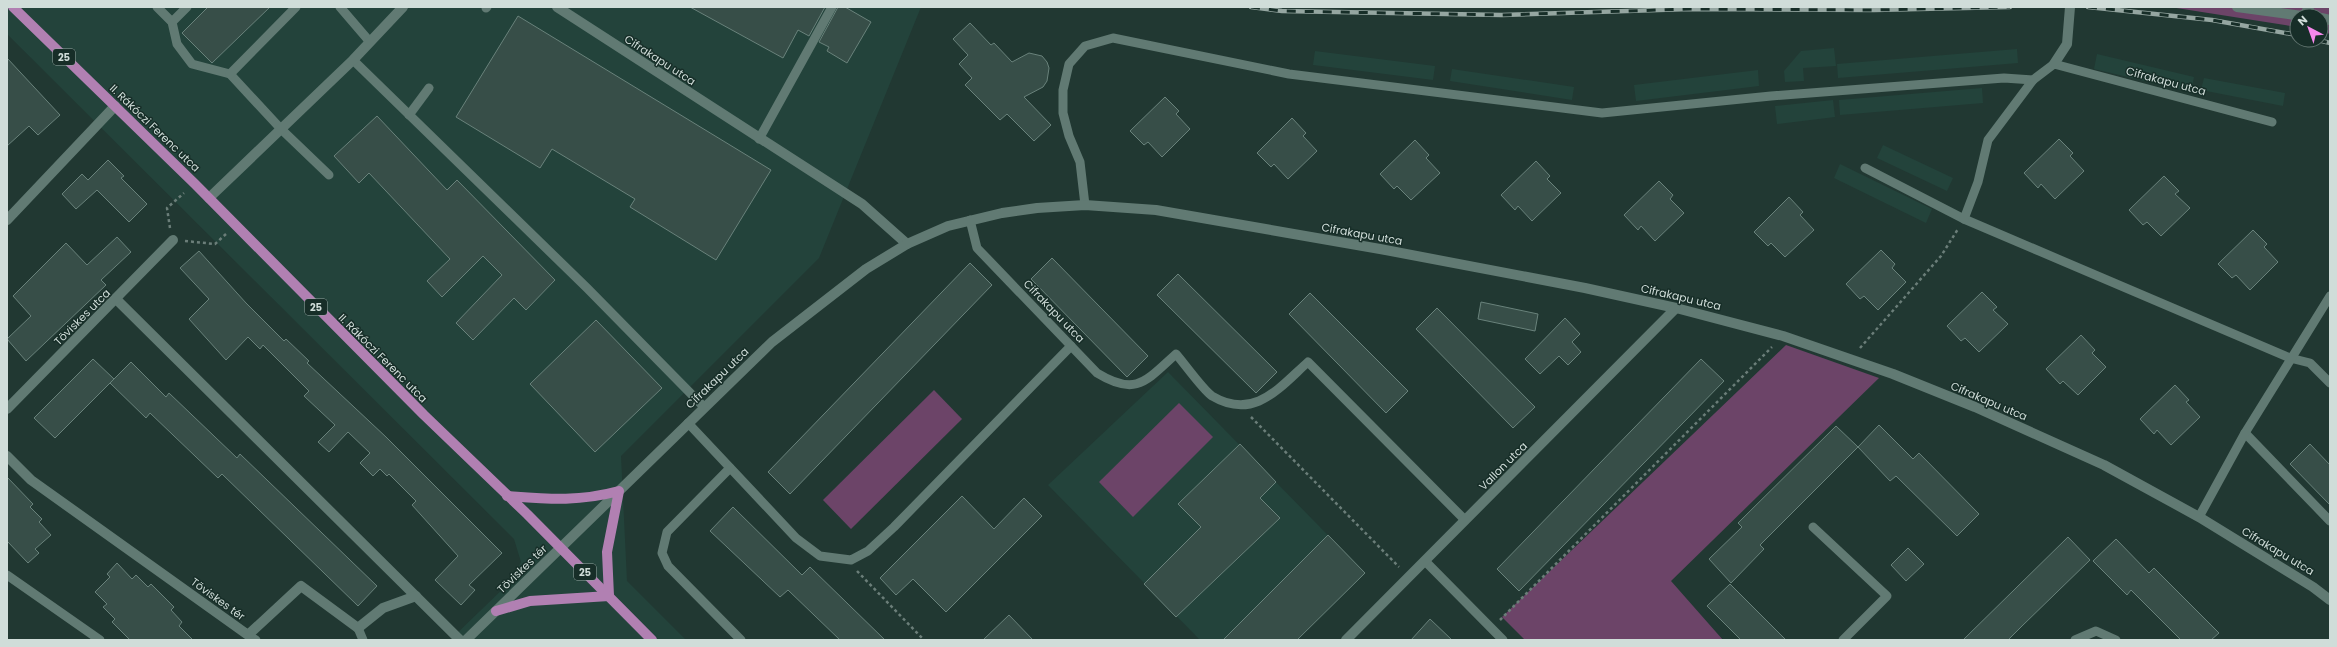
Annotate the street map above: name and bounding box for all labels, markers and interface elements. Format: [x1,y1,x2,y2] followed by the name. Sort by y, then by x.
[2289,8,2329,48] north arrow
[2294,12,2311,29] text: N
[621,31,699,89] street label: Cifrakapu utca
[53,49,75,65] road number: 25
[2124,63,2208,99] street label: Cifrakapu utca
[106,81,204,175] street label: II. Rákóczi Ferenc utca
[1320,219,1404,249] street label: Cifrakapu utca
[1020,276,1088,346] street label: Cifrakapu utca
[1639,280,1723,314] street label: Cifrakapu utca
[50,285,114,349] street label: Töviskes utca
[305,299,327,315] road number: 25
[335,310,431,406] street label: II. Rákóczi Ferenc utca
[682,344,752,412] street label: Cifrakapu utca
[1948,378,2030,424] street label: Cifrakapu utca
[1475,438,1531,494] street label: Vallon utca
[2239,523,2317,579] street label: Cifrakapu utca
[494,541,550,597] street label: Töviskes tér
[574,564,596,580] road number: 25
[188,574,248,624] street label: Töviskes tér

